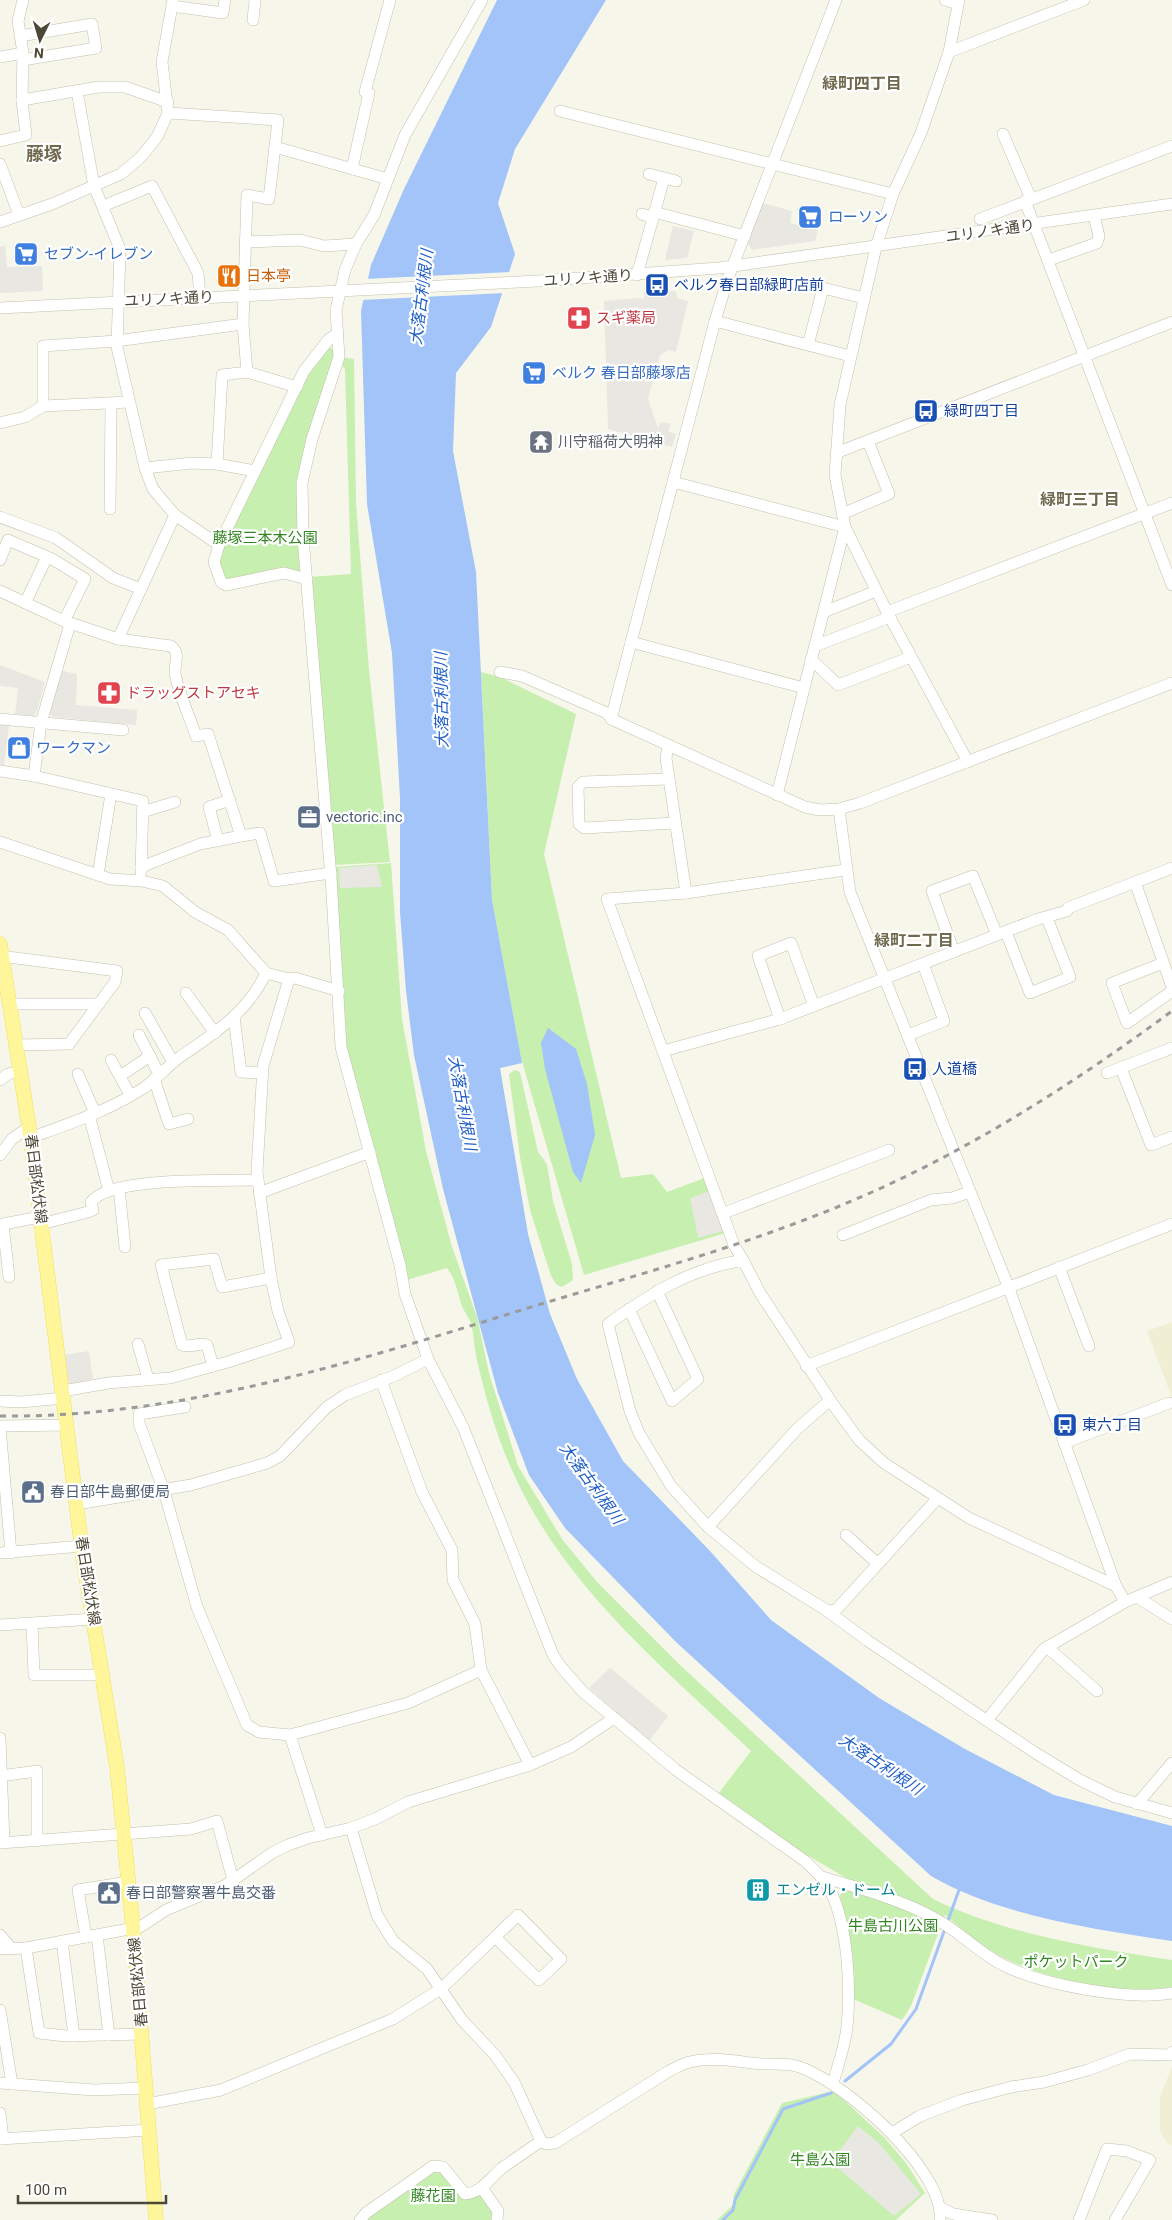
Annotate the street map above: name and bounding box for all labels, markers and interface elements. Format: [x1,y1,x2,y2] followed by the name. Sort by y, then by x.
[15,15,65,65] north arrow
[33,45,44,61] text: N
[822,74,902,93] district label: 緑町四丁目
[26,143,62,164] district label: 藤塚
[797,204,823,230] supermarket icon: ローソン
[828,208,888,226] place label: ローソン
[944,216,1036,246] street label: ユリノキ通り
[13,241,39,267] supermarket icon: セブン-イレブン
[44,245,153,263] place label: セブン-イレブン
[406,246,437,346] water label: 大落古利根川
[216,263,242,289] restaurant icon: 日本亭
[542,266,634,290] street label: ユリノキ通り
[246,267,291,285] place label: 日本亭
[644,272,670,298] bus stop icon: ベルク春日部緑町店前
[674,276,824,294] place label: ベルク春日部緑町店前
[124,288,214,310] street label: ユリノキ通り
[566,305,592,331] pharmacy icon: スギ薬局
[596,309,656,327] place label: スギ薬局
[521,360,547,386] supermarket icon: ベルク 春日部藤塚店
[552,364,691,382] place label: ベルク 春日部藤塚店
[913,398,939,424] bus stop icon: 緑町四丁目
[944,402,1019,420] place label: 緑町四丁目
[528,429,554,455] temple icon: 川守稲荷大明神
[558,433,663,451] place label: 川守稲荷大明神
[1040,490,1120,509] district label: 緑町三丁目
[212,529,318,547] park label: 藤塚三本木公園
[431,650,452,748] water label: 大落古利根川
[96,680,122,706] pharmacy icon: ドラッグストアセキ
[126,684,261,702] place label: ドラッグストアセキ
[6,735,32,761] shop icon: ワークマン
[36,739,111,757] place label: ワークマン
[296,804,322,830] office icon: vectoric.inc
[326,808,403,826] place label: vectoric.inc
[874,931,954,950] district label: 緑町二丁目
[445,1054,481,1154] water label: 大落古利根川
[902,1056,928,1082] bus stop icon: 人道橋
[932,1060,977,1078] place label: 人道橋
[22,1133,50,1225] street label: 春日部松伏線
[1052,1412,1078,1438] bus stop icon: 東六丁目
[1082,1416,1142,1434] place label: 東六丁目
[556,1439,629,1529] water label: 大落古利根川
[20,1479,46,1505] public building icon: 春日部牛島郵便局
[50,1483,170,1501] place label: 春日部牛島郵便局
[72,1535,104,1627] street label: 春日部松伏線
[836,1730,927,1800] water label: 大落古利根川
[745,1877,771,1903] building icon: エンゼル・ドーム
[96,1880,122,1906] public building icon: 春日部警察署牛島交番
[776,1881,896,1899] place label: エンゼル・ドーム
[126,1884,276,1902] place label: 春日部警察署牛島交番
[848,1917,938,1935] park label: 牛島古川公園
[125,1936,151,2028] street label: 春日部松伏線
[1023,1953,1129,1971] park label: ポケットパーク
[790,2151,850,2169] park label: 牛島公園
[18,2172,165,2204] scale bar
[25,2181,67,2199] text: 100 m
[410,2187,456,2205] park label: 藤花園

